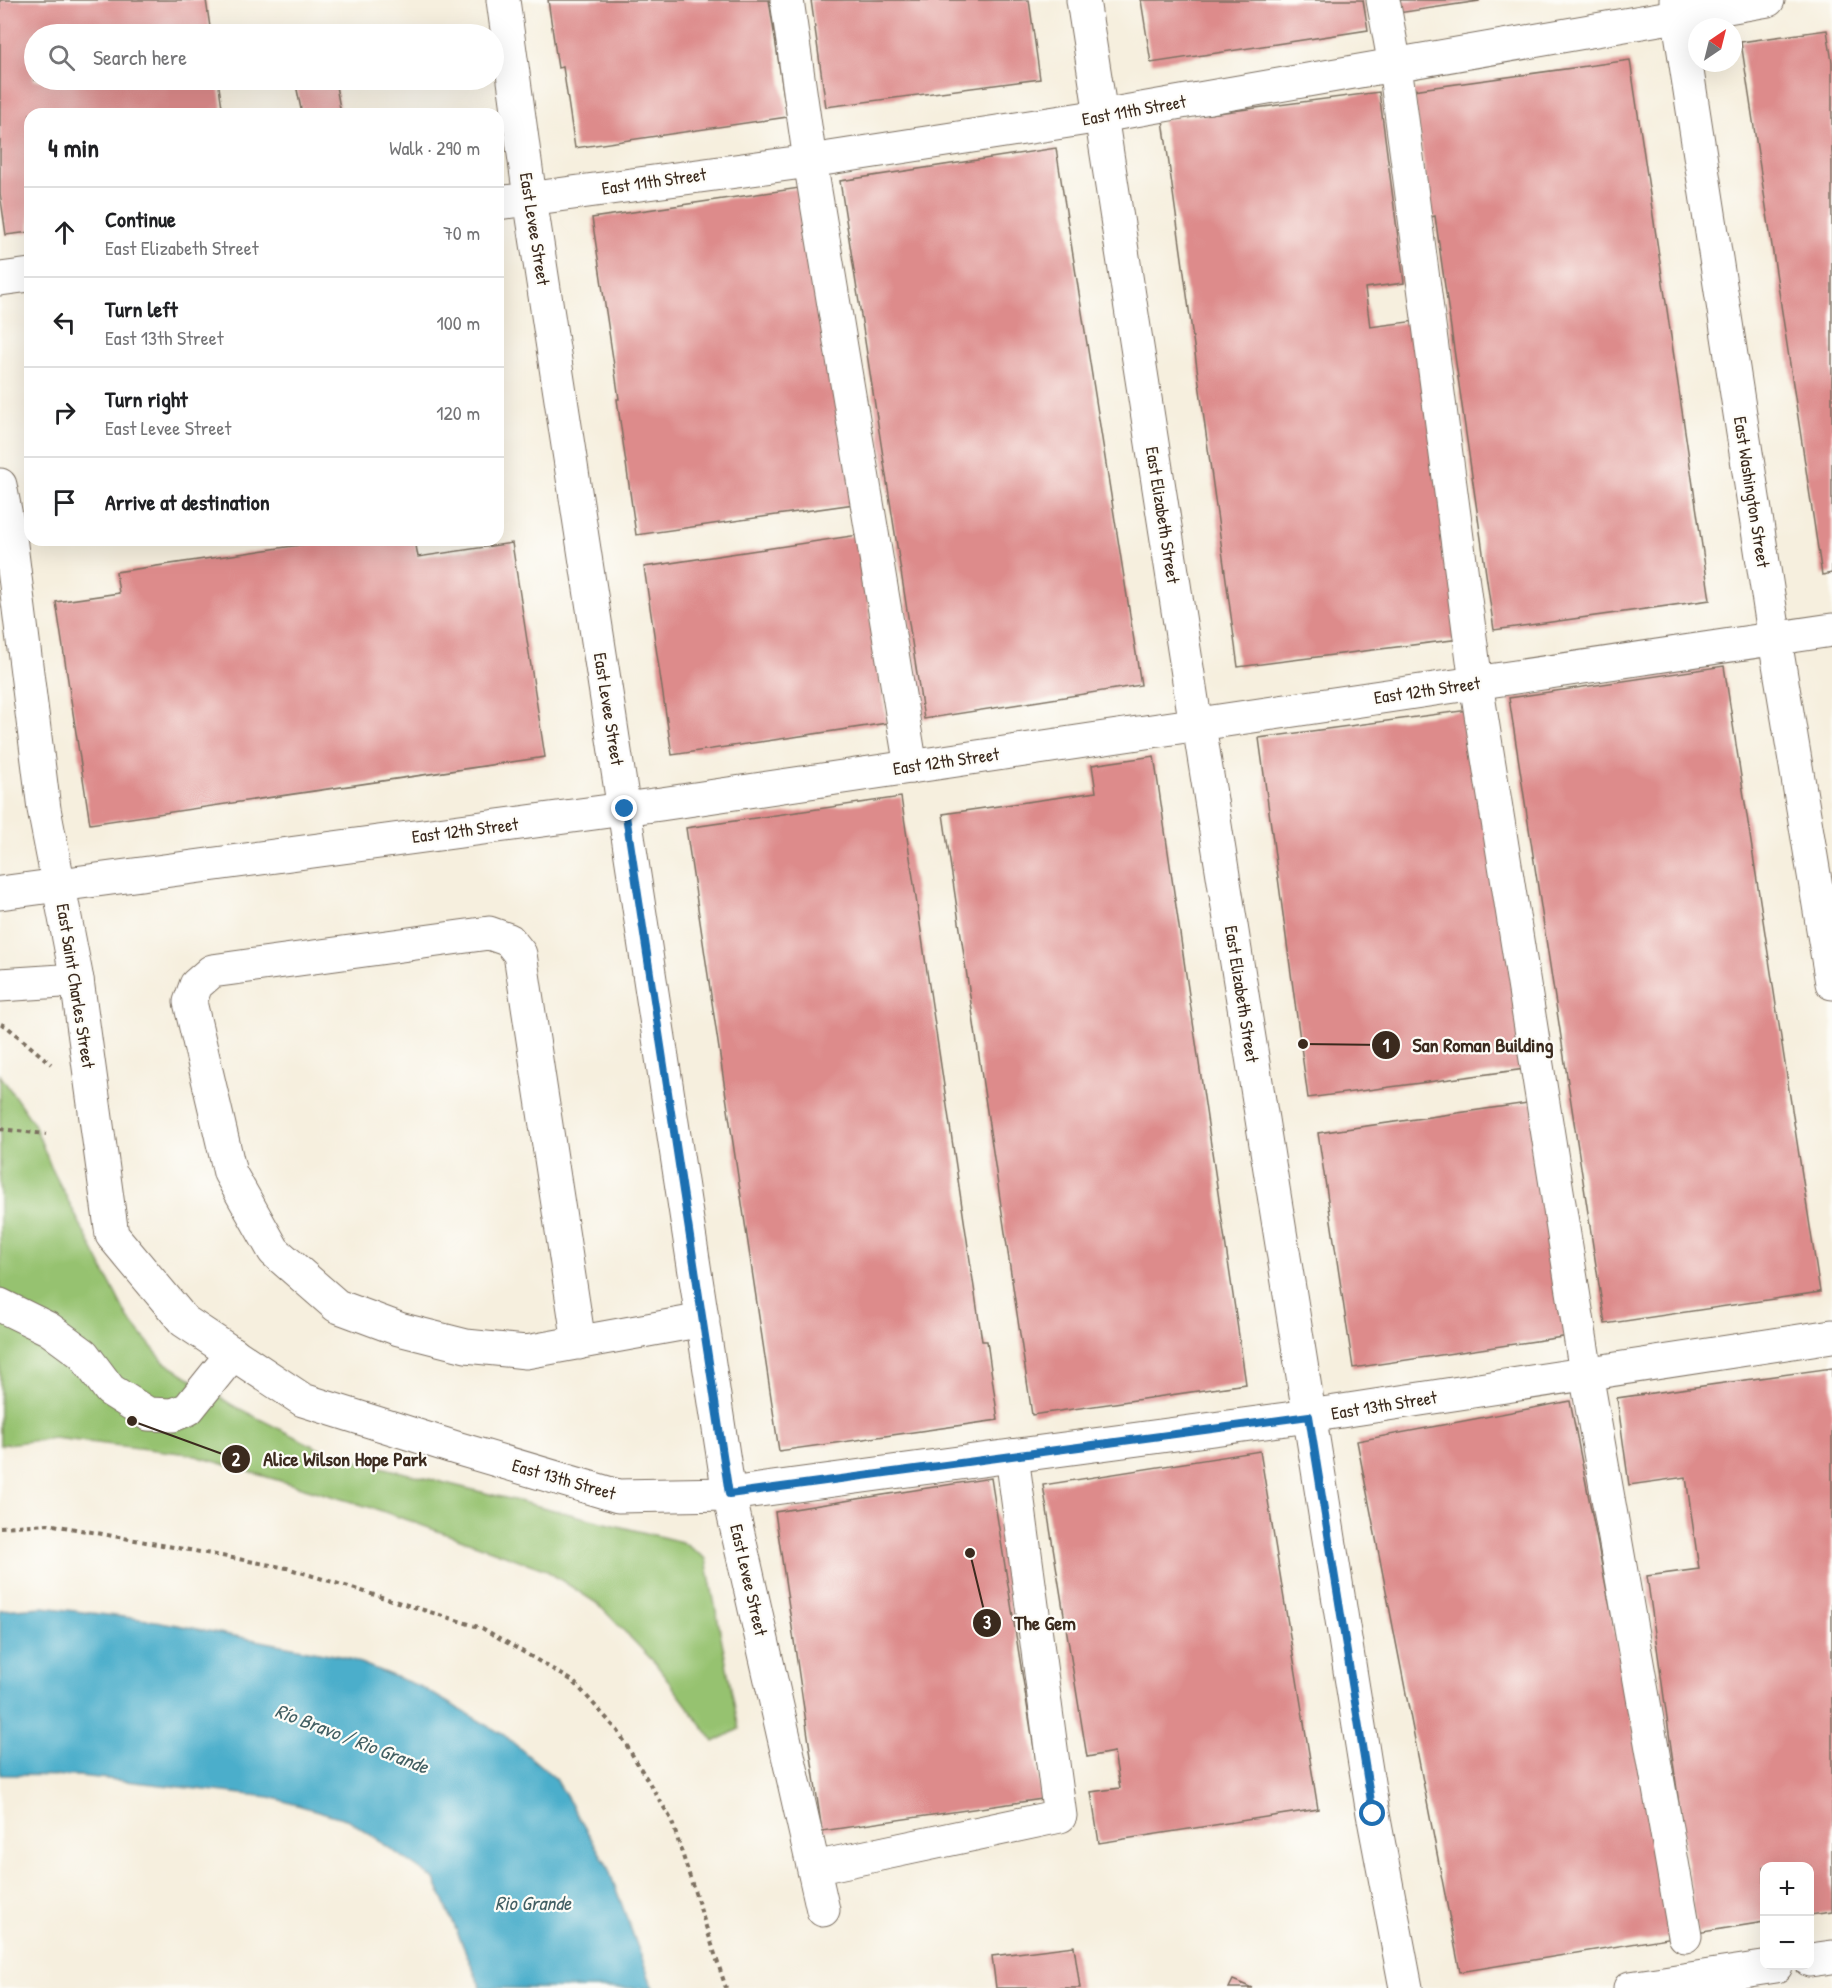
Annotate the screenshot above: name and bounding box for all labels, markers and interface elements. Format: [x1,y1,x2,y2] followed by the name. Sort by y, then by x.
[1688,18,1742,72] north arrow
[24,24,504,90] search box
[45,41,78,74] icon: search
[93,42,187,72] text: Search here
[1080,88,1189,131] street label: East 11th Street
[48,130,99,165] text: 4 min
[389,134,480,161] text: Walk · 290 m
[600,161,709,201] street label: East 11th Street
[514,171,556,288] street label: East Levee Street
[105,204,176,234] text: Continue
[48,216,81,249] icon: ahead
[443,219,480,246] text: 70 m
[105,234,259,261] text: East Elizabeth Street
[105,294,178,324] text: Turn left
[48,306,81,339] icon: left
[437,309,480,336] text: 100 m
[105,324,224,351] text: East 13th Street
[105,384,188,414] text: Turn right
[48,396,81,429] icon: right
[436,399,480,426] text: 120 m
[105,414,231,441] text: East Levee Street
[1728,415,1776,570] street label: East Washington Street
[1140,445,1186,586] street label: East Elizabeth Street
[48,486,81,519] icon: arrive
[105,487,270,517] text: Arrive at destination
[588,651,630,768] street label: East Levee Street
[1372,670,1483,710] street label: East 12th Street
[891,741,1002,781] street label: East 12th Street
[611,795,637,821] route end
[410,811,520,849] street label: East 12th Street
[51,902,101,1071] street label: East Saint Charles Street
[1219,924,1265,1065] street label: East Elizabeth Street
[1371,1026,1566,1064] callout: San Roman Building
[1412,1031,1554,1059] text: San Roman Building
[1383,1033,1390,1058] text: 1
[1329,1384,1439,1426] street label: East 13th Street
[221,1440,439,1478] callout: Alice Wilson Hope Park
[263,1445,427,1473] text: Alice Wilson Hope Park
[232,1447,241,1472] text: 2
[509,1452,619,1506] street label: East 13th Street
[724,1522,774,1639] street label: East Levee Street
[972,1604,1087,1642] callout: The Gem
[1013,1609,1076,1636] text: The Gem
[983,1610,991,1635] text: 3
[272,1696,433,1780] water label: Río Bravo / Rio Grande
[1359,1800,1385,1826] route start
[1760,1862,1814,1970] map controls
[1760,1862,1814,1916] button: +
[495,1889,572,1916] water label: Rio Grande
[1760,1916,1814,1970] button: −

